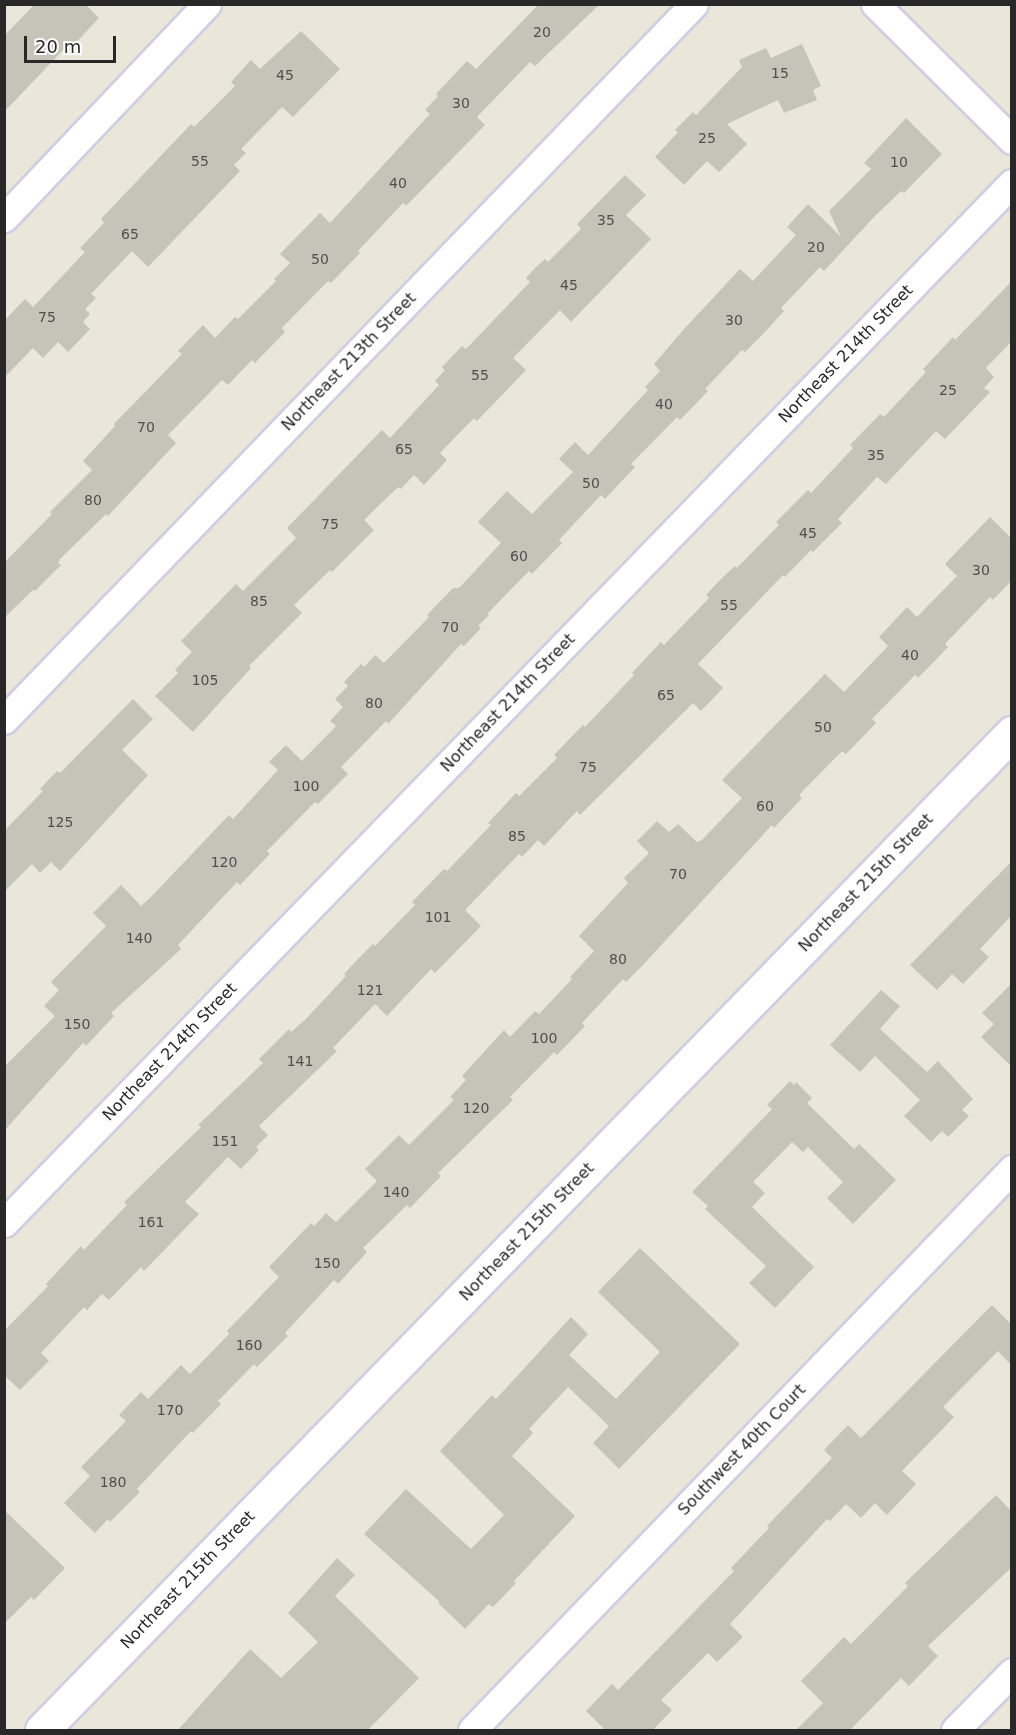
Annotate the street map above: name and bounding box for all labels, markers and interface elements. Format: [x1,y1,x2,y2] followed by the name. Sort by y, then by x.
[27,24,118,62] scale bar
[533,24,551,40] house number: 20
[35,36,81,57] text: 20 m
[771,65,789,81] house number: 15
[276,67,294,83] house number: 45
[452,95,470,111] house number: 30
[698,130,716,146] house number: 25
[191,153,209,169] house number: 55
[890,154,908,170] house number: 10
[389,175,407,191] house number: 40
[597,212,615,228] house number: 35
[121,226,139,242] house number: 65
[807,239,825,255] house number: 20
[311,251,329,267] house number: 50
[560,277,578,293] house number: 45
[775,281,917,427] street label: Northeast 214th Street
[278,289,420,435] street label: Northeast 213th Street
[38,309,56,325] house number: 75
[725,312,743,328] house number: 30
[471,367,489,383] house number: 55
[939,382,957,398] house number: 25
[655,396,673,412] house number: 40
[137,419,155,435] house number: 70
[395,441,413,457] house number: 65
[867,447,885,463] house number: 35
[582,475,600,491] house number: 50
[84,492,102,508] house number: 80
[321,516,339,532] house number: 75
[799,525,817,541] house number: 45
[510,548,528,564] house number: 60
[972,562,990,578] house number: 30
[250,593,268,609] house number: 85
[720,597,738,613] house number: 55
[441,619,459,635] house number: 70
[437,630,579,776] street label: Northeast 214th Street
[901,647,919,663] house number: 40
[192,672,218,688] house number: 105
[657,687,675,703] house number: 65
[365,695,383,711] house number: 80
[814,719,832,735] house number: 50
[579,759,597,775] house number: 75
[293,778,319,794] house number: 100
[756,798,774,814] house number: 60
[795,810,937,956] street label: Northeast 215th Street
[47,814,73,830] house number: 125
[508,828,526,844] house number: 85
[211,854,237,870] house number: 120
[669,866,687,882] house number: 70
[425,909,451,925] house number: 101
[126,930,152,946] house number: 140
[609,951,627,967] house number: 80
[99,979,241,1125] street label: Northeast 214th Street
[357,982,383,998] house number: 121
[64,1016,90,1032] house number: 150
[531,1030,557,1046] house number: 100
[287,1053,313,1069] house number: 141
[463,1100,489,1116] house number: 120
[212,1133,238,1149] house number: 151
[456,1159,598,1305] street label: Northeast 215th Street
[383,1184,409,1200] house number: 140
[138,1214,164,1230] house number: 161
[314,1255,340,1271] house number: 150
[236,1337,262,1353] house number: 160
[674,1380,810,1520] street label: Southwest 40th Court
[157,1402,183,1418] house number: 170
[100,1474,126,1490] house number: 180
[117,1507,259,1653] street label: Northeast 215th Street

